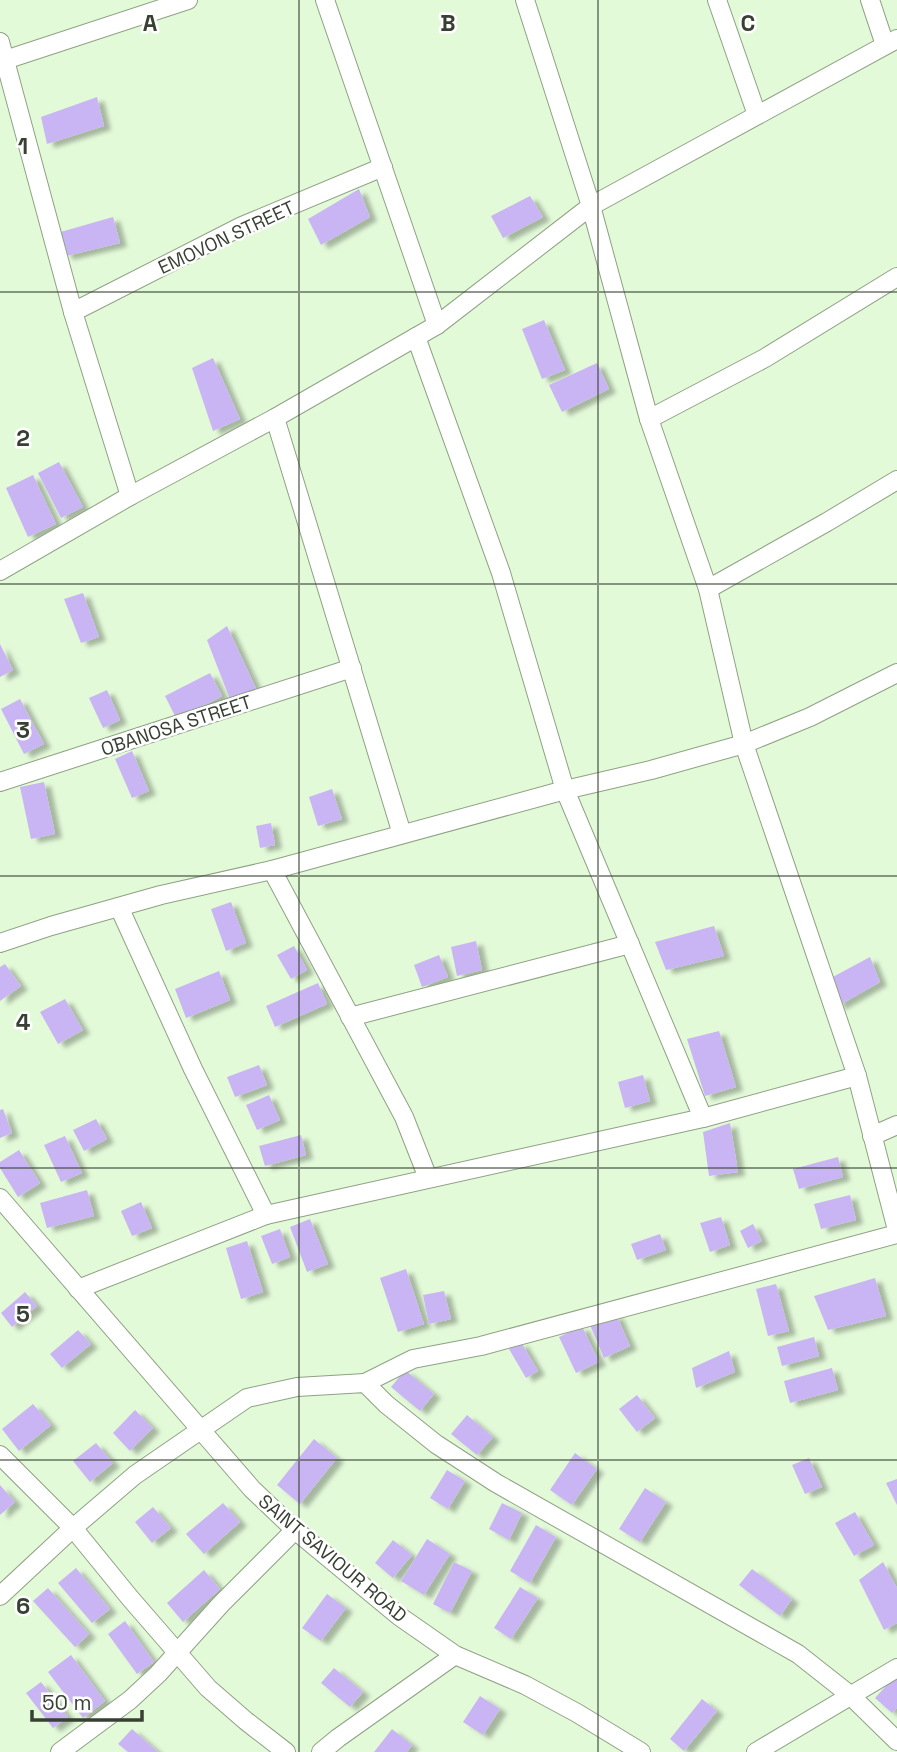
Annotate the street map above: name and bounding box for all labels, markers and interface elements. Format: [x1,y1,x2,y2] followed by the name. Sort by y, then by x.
[143,8,158,38] text: A
[440,8,456,38] text: B
[741,8,755,38] text: C
[18,131,28,161] text: 1
[154,195,299,280] street label: EMOVON STREET
[16,423,30,453] text: 2
[98,689,255,762] street label: OBANOSA STREET
[16,715,30,745] text: 3
[16,1007,31,1037] text: 4
[16,1299,30,1329] text: 5
[253,1489,412,1628] street label: SAINT SAVIOUR ROAD
[16,1591,30,1621] text: 6
[32,1678,142,1722] scale bar
[42,1689,92,1716] text: 50 m

